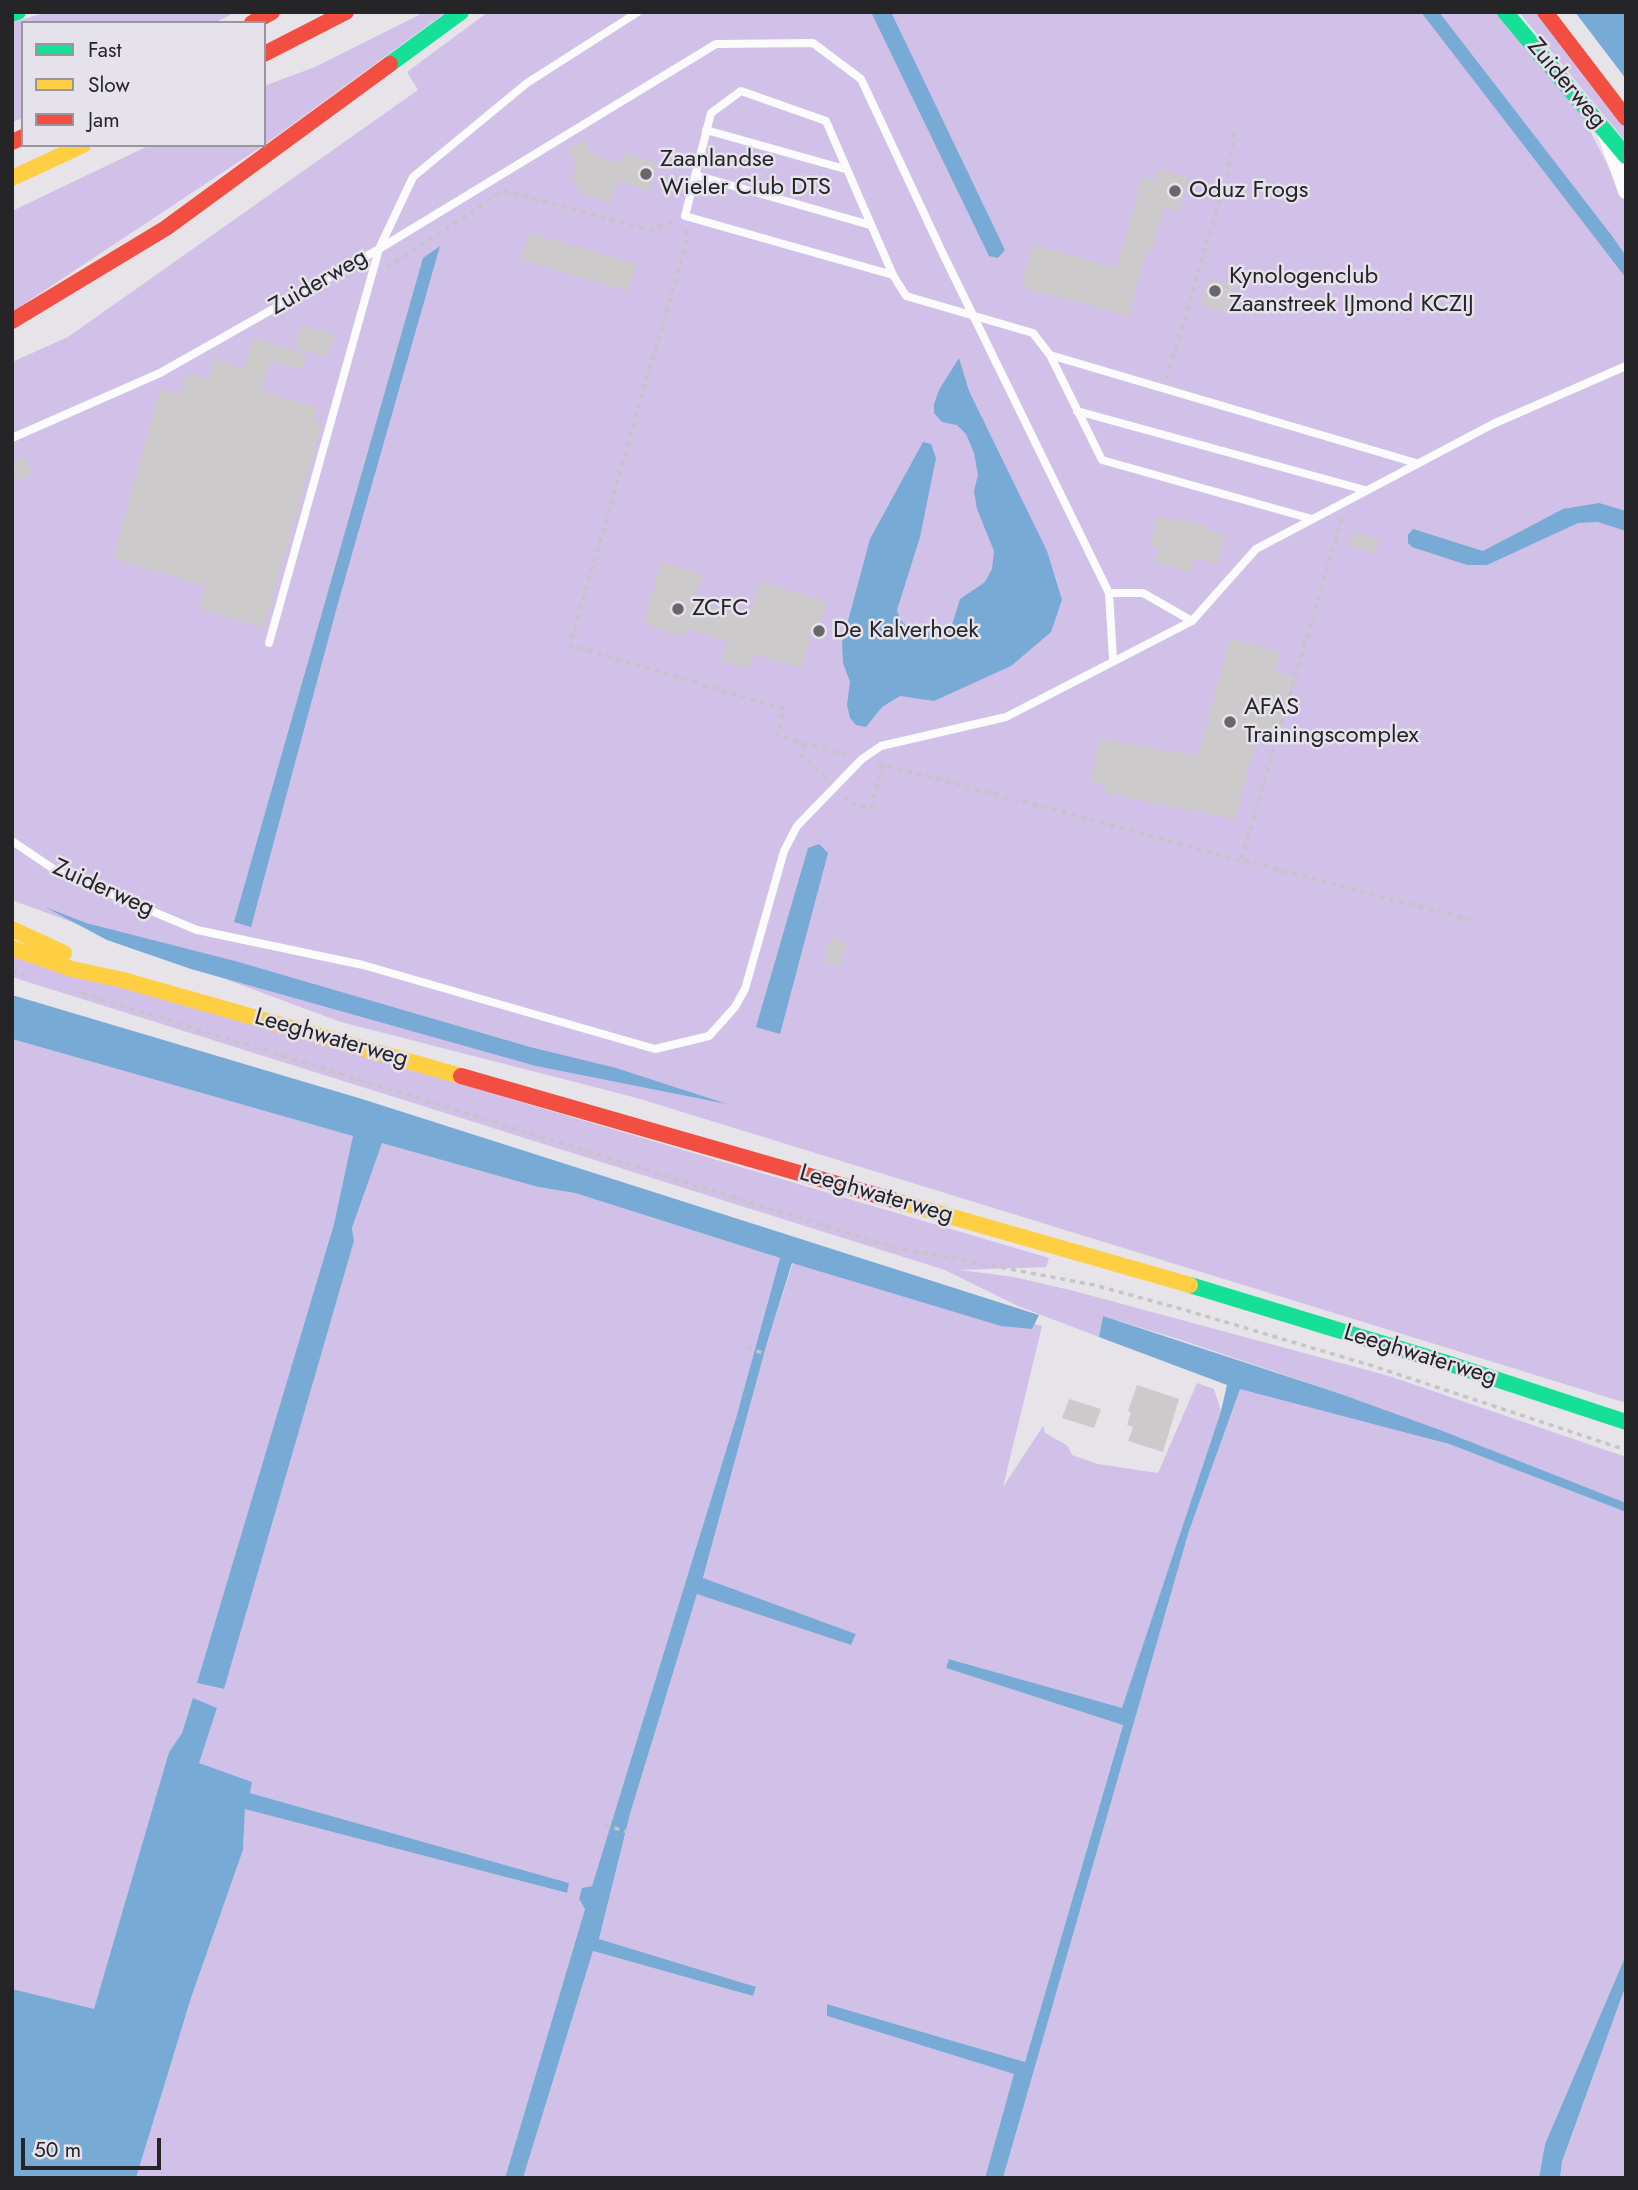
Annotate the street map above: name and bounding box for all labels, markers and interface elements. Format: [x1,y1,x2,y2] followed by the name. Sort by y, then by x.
[21,21,266,147] legend
[1520,33,1612,135] street label: Zuiderweg
[88,35,121,65] text: Fast
[88,70,130,100] text: Slow
[88,105,120,135] text: Jam
[660,146,831,202] place label: Zaanlandse Wieler Club DTS
[638,166,654,182] marker: Zaanlandse Wieler Club DTS
[1189,177,1308,205] place label: Oduz Frogs
[1167,183,1183,199] marker: Oduz Frogs
[265,243,373,323] street label: Zuiderweg
[1229,263,1474,319] place label: Kynologenclub Zaanstreek IJmond KCZIJ
[1207,283,1223,299] marker: Kynologenclub Zaanstreek IJmond KCZIJ
[692,595,749,623] place label: ZCFC
[670,601,686,617] marker: ZCFC
[833,617,979,645] place label: De Kalverhoek
[811,623,827,639] marker: De Kalverhoek
[1244,694,1419,750] place label: AFAS Trainingscomplex
[1222,714,1238,730] marker: AFAS Trainingscomplex
[48,854,158,924] street label: Zuiderweg
[251,1003,411,1075] street label: Leeghwaterweg
[796,1159,956,1231] street label: Leeghwaterweg
[1340,1319,1500,1393] street label: Leeghwaterweg
[24,2124,164,2168] scale bar
[34,2135,81,2165] text: 50 m

